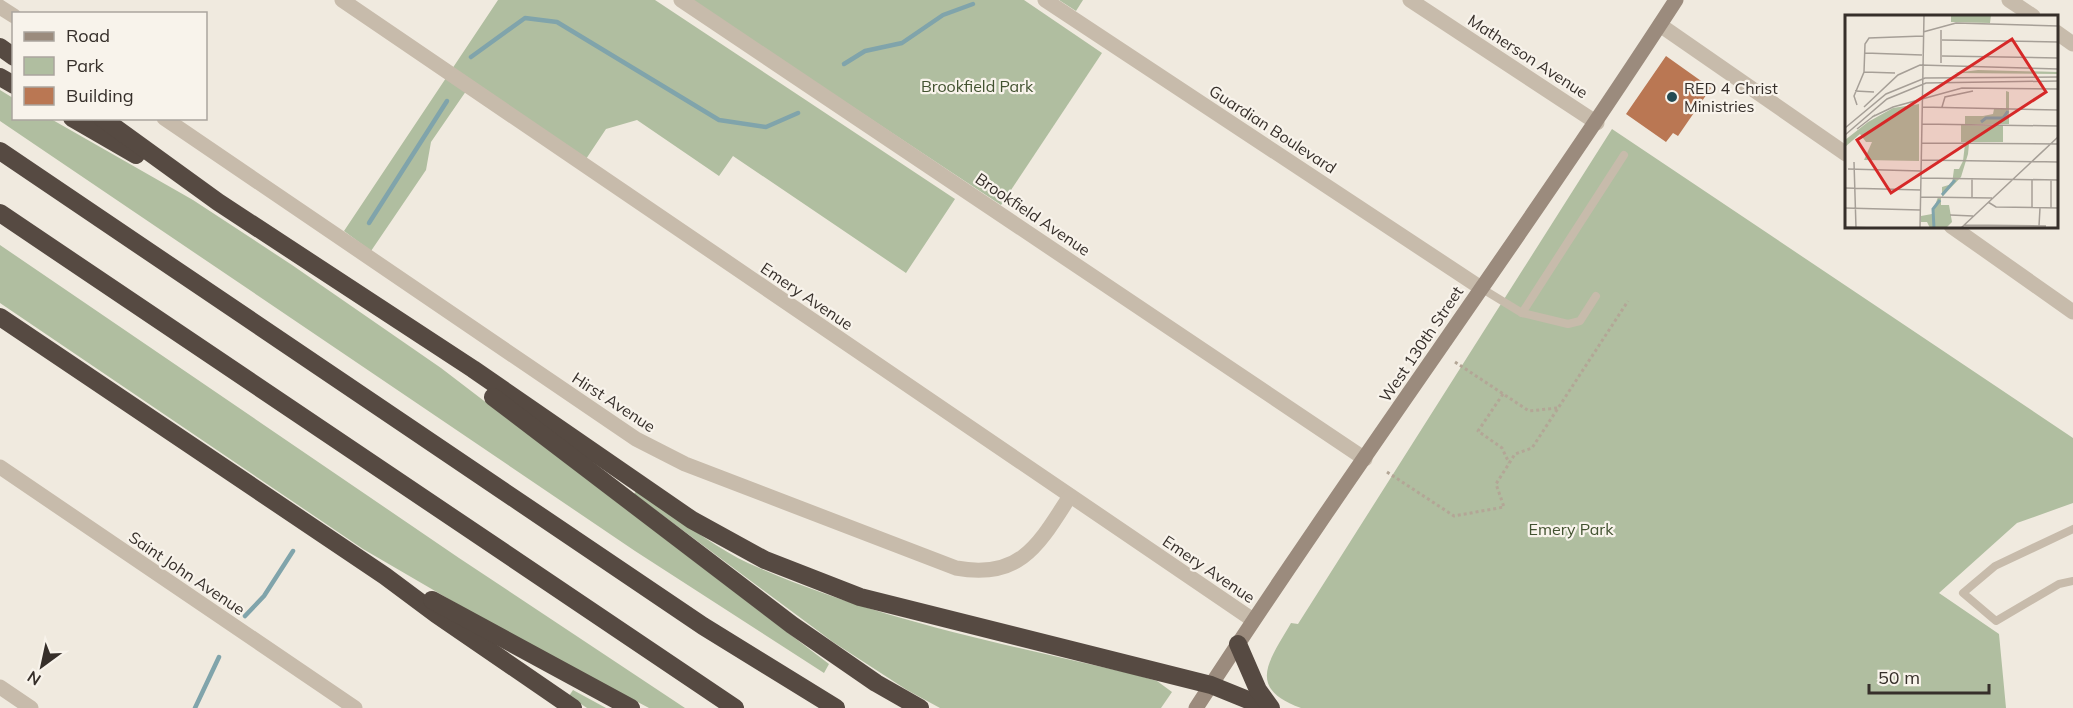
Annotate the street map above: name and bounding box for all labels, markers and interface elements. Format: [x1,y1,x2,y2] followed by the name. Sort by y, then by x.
[1464,10,1592,102] street label: Matherson Avenue
[12,12,207,120] legend
[1845,15,2058,228] inset map
[66,24,110,47] text: Road
[66,54,105,77] text: Park
[921,76,1034,96] park label: Brookfield Park
[1684,78,1778,116] place label: RED 4 Christ Ministries
[1206,80,1340,178] street label: Guardian Boulevard
[66,84,134,107] text: Building
[1665,90,1679,104] marker: RED 4 Christ Ministries
[972,168,1094,260] street label: Brookfield Avenue
[757,258,857,334] street label: Emery Avenue
[1375,282,1467,406] street label: West 130th Street
[569,368,659,436] street label: Hirst Avenue
[1529,519,1614,539] park label: Emery Park
[125,527,249,619] street label: Saint John Avenue
[1159,531,1259,607] street label: Emery Avenue
[12,636,72,696] north arrow
[1869,657,1989,695] scale bar
[1878,666,1920,689] text: 50 m
[23,667,44,690] text: N

